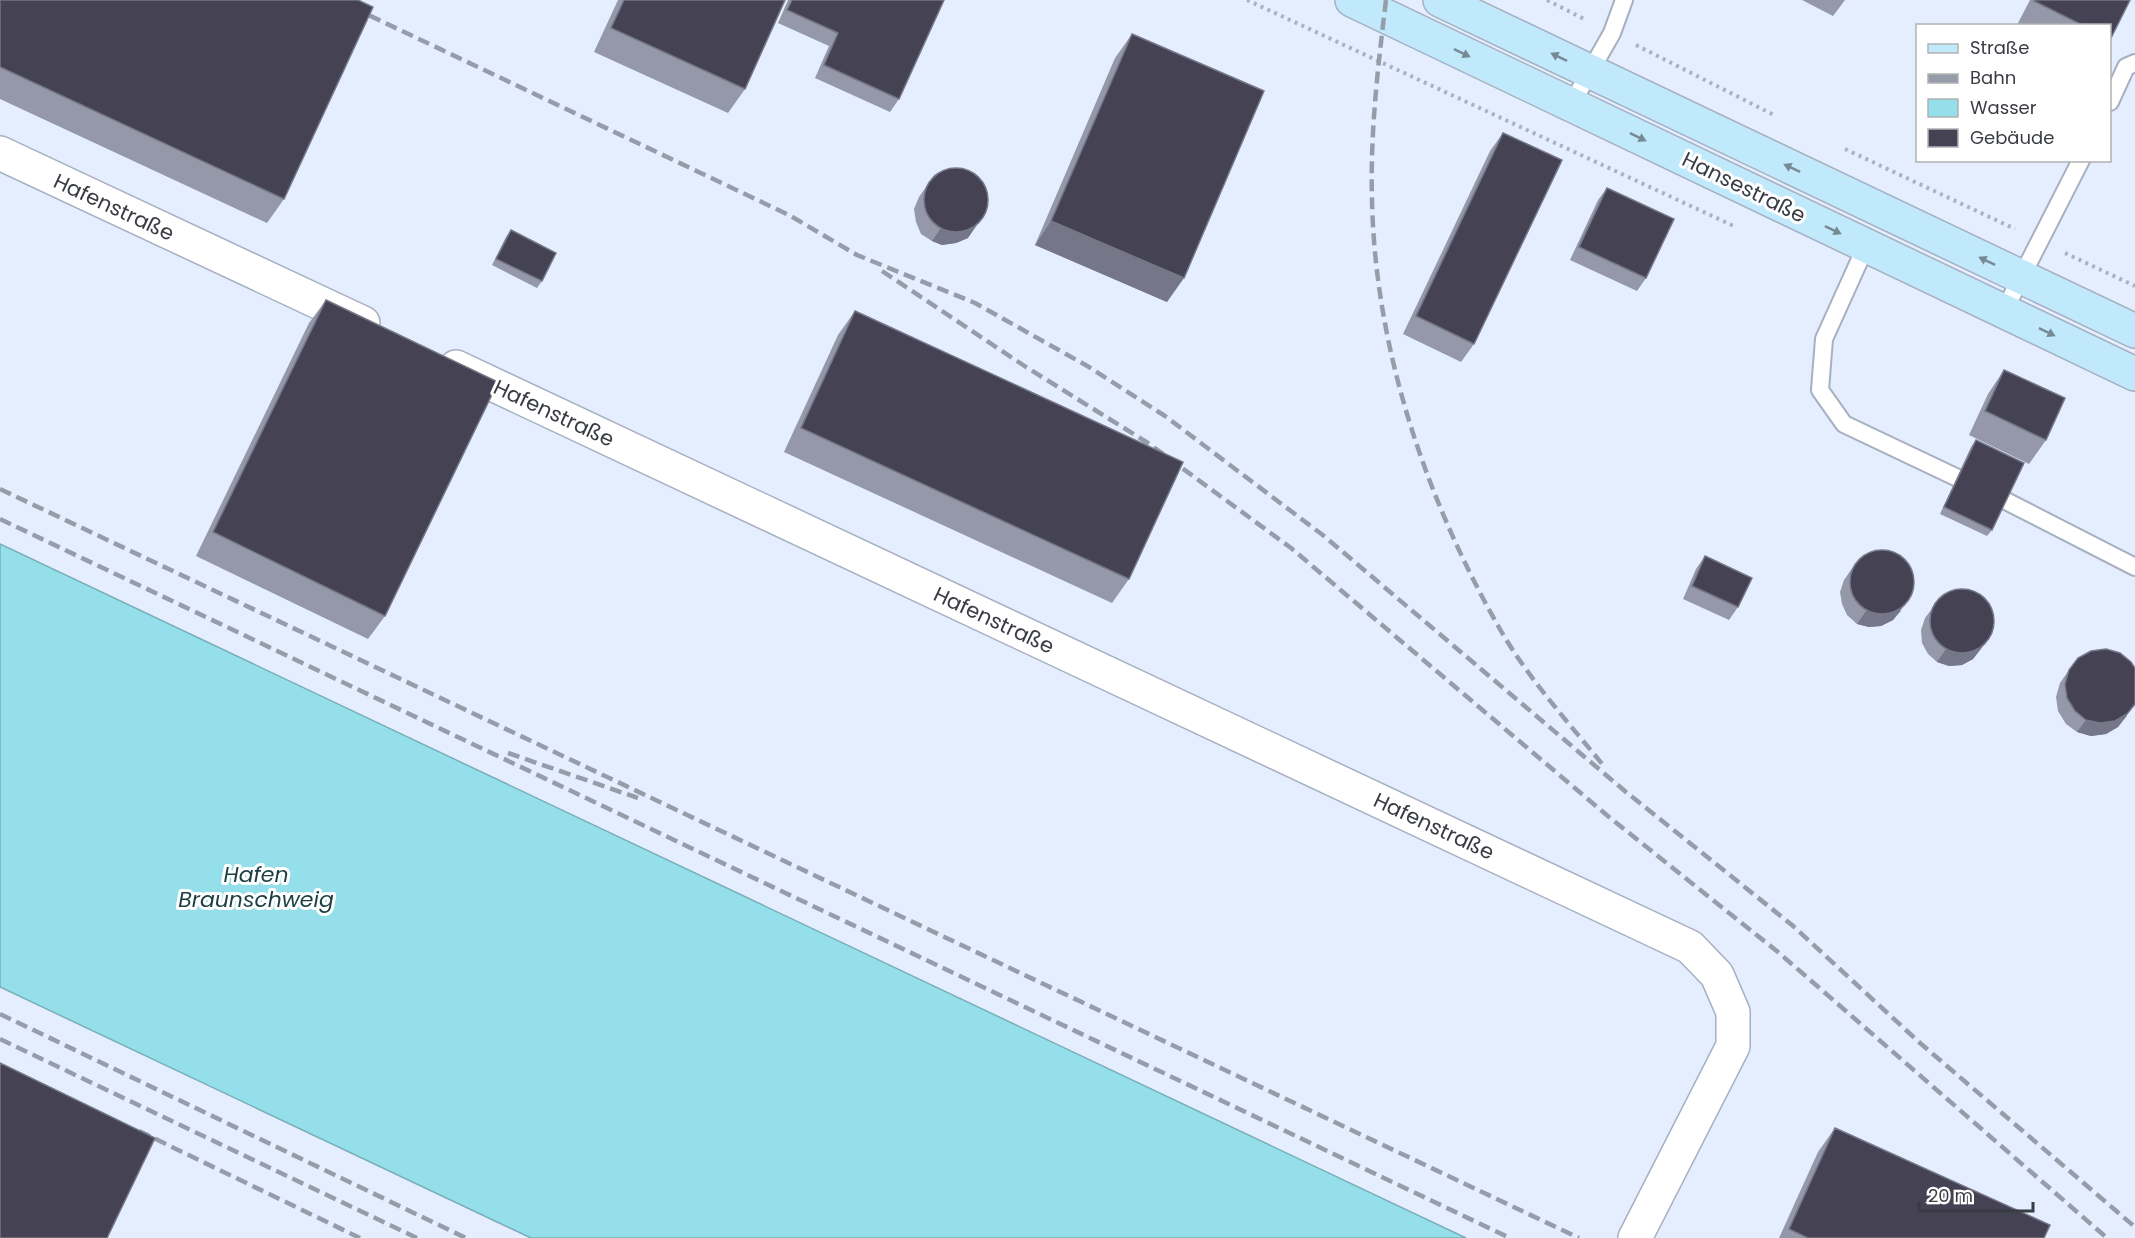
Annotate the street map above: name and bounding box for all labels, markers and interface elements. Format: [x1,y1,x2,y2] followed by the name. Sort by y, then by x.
[1916,24,2111,162] legend
[1970,35,2029,60] text: Straße
[1453,48,1470,57] one-way arrow
[1551,53,1568,62] one-way arrow
[1970,65,2016,90] text: Bahn
[1970,95,2037,120] text: Wasser
[1970,125,2054,150] text: Gebäude
[1629,132,1646,141] one-way arrow
[1677,145,1811,229] street label: Hansestraße
[1784,163,1801,173] one-way arrow
[49,166,179,248] street label: Hafenstraße
[1824,225,1841,234] one-way arrow
[1979,257,1996,266] one-way arrow
[2038,327,2055,336] one-way arrow
[489,372,619,454] street label: Hafenstraße
[929,579,1059,661] street label: Hafenstraße
[1369,785,1499,867] street label: Hafenstraße
[178,859,334,915] water label: Hafen Braunschweig
[1919,1175,2033,1213] scale bar
[1928,1183,1973,1208] text: 20 m

